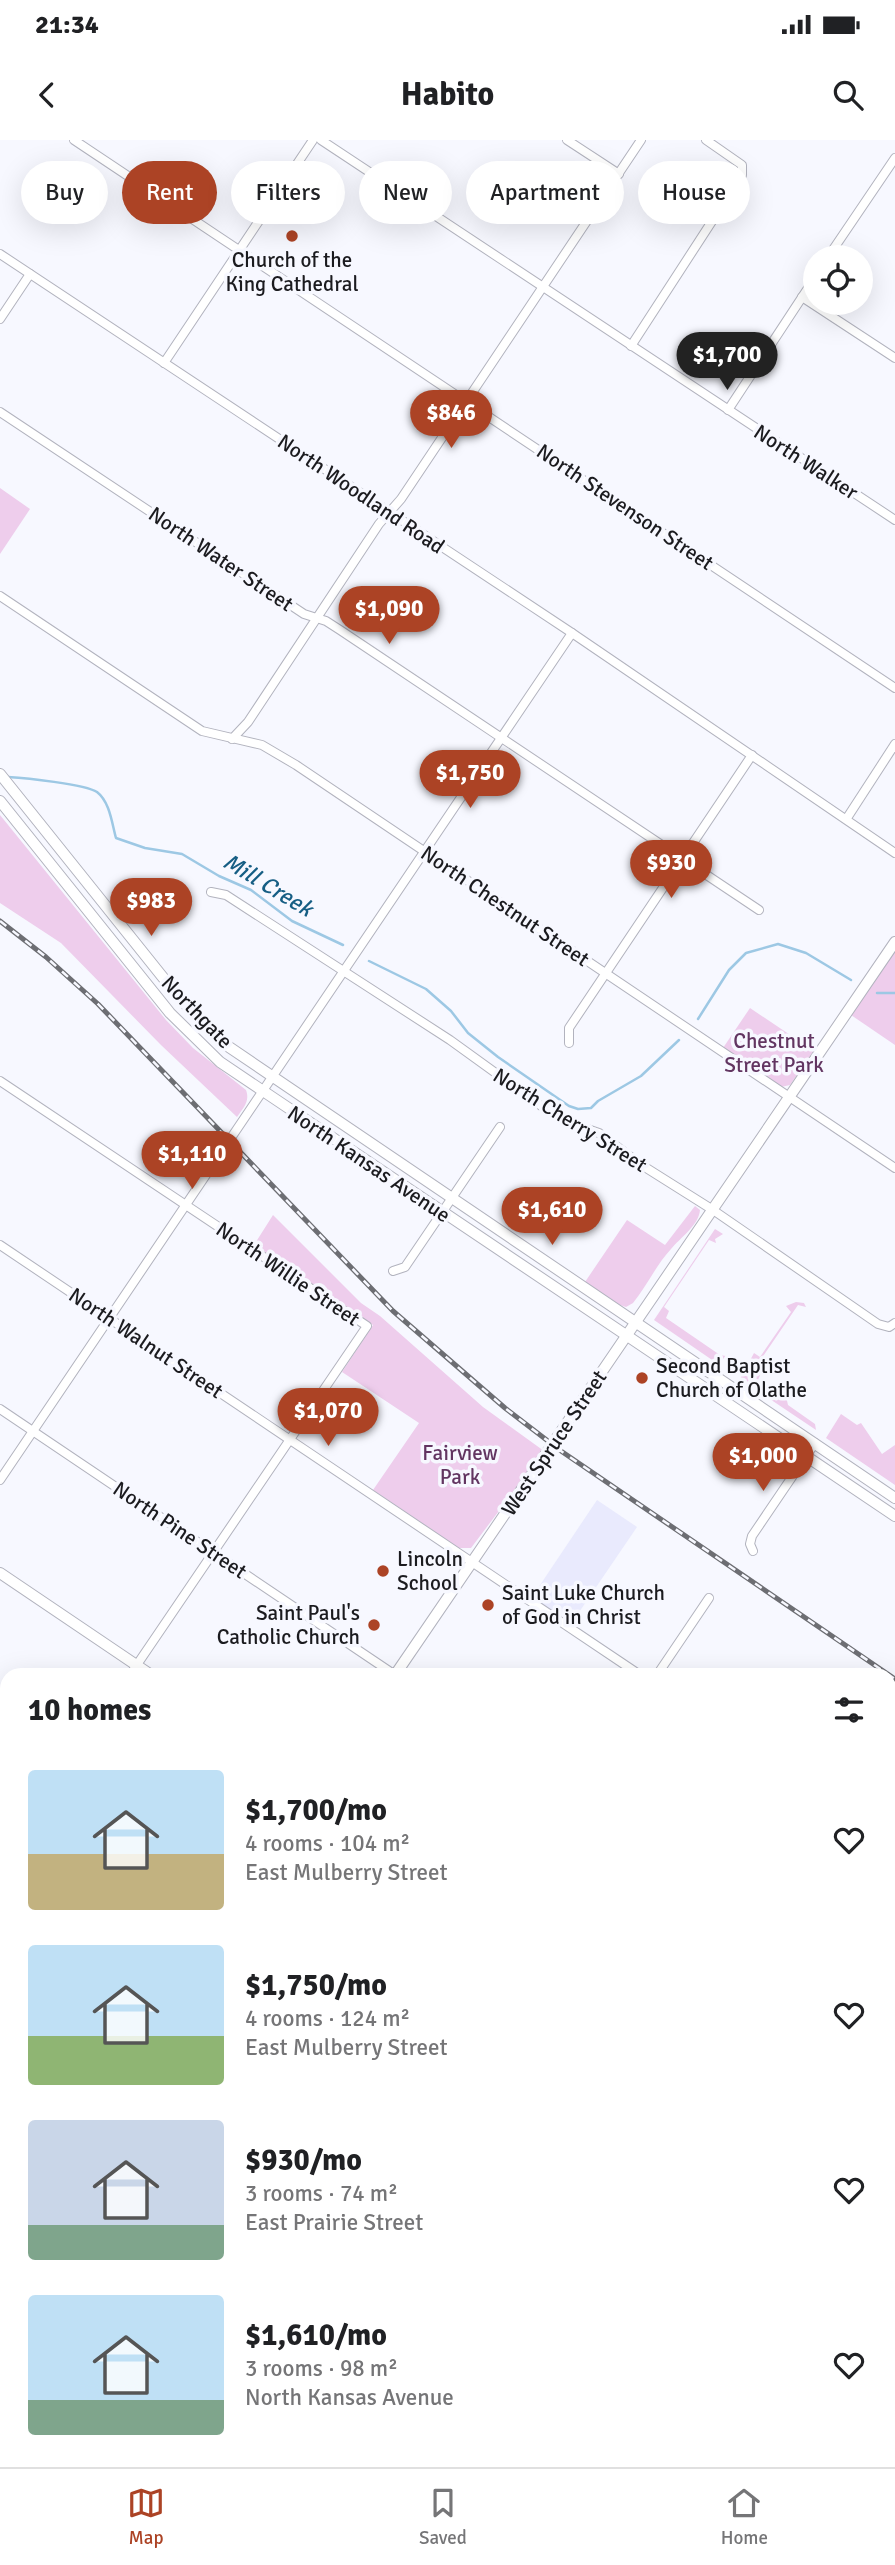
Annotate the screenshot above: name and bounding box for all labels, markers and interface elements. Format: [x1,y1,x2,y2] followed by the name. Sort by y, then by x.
[35,9,99,41] text: 21:34
[401,75,494,114] text: Habito
[28,76,66,114] icon: back
[829,76,867,114] icon: search
[21,161,108,224] chip: Buy
[122,161,217,224] chip: Rent
[231,161,345,224] chip: Filters
[359,161,452,224] chip: New
[466,161,624,224] chip: Apartment
[638,161,750,224] chip: House
[284,228,300,244] marker: Church of the King Cathedral
[803,245,873,315] map controls
[803,245,873,315] button: locate
[225,247,359,297] place label: Church of the King Cathedral
[670,332,784,392] pin: $1,700
[693,340,761,369] text: $1,700
[410,390,492,450] pin: $846
[426,398,476,427] text: $846
[749,419,863,505] street label: North Walker
[273,428,449,560] street label: North Woodland Road
[532,438,718,576] street label: North Stevenson Street
[144,501,298,617] street label: North Water Street
[332,587,446,646] pin: $1,090
[355,594,423,623] text: $1,090
[413,750,527,810] pin: $1,750
[436,758,504,787] text: $1,750
[416,840,594,972] street label: North Chestnut Street
[630,840,712,900] pin: $930
[218,847,320,924] water label: Mill Creek
[646,848,696,877] text: $930
[110,878,192,938] pin: $983
[126,886,176,915] text: $983
[156,970,238,1054] street label: Northgate
[724,1028,824,1078] park label: Chestnut Street Park
[488,1062,652,1178] street label: North Cherry Street
[283,1100,455,1228] street label: North Kansas Avenue
[135,1132,249,1191] pin: $1,110
[158,1139,226,1168] text: $1,110
[495,1188,609,1247] pin: $1,610
[518,1195,586,1224] text: $1,610
[211,1216,365,1332] street label: North Willie Street
[64,1282,228,1404] street label: North Walnut Street
[656,1353,807,1403] place label: Second Baptist Church of Olathe
[496,1365,612,1521] street label: West Spruce Street
[634,1370,650,1386] marker: Second Baptist Church of Olathe
[271,1388,385,1448] pin: $1,070
[294,1396,362,1425] text: $1,070
[706,1434,820,1493] pin: $1,000
[422,1440,498,1490] park label: Fairview Park
[729,1441,797,1470] text: $1,000
[108,1476,252,1584] street label: North Pine Street
[397,1546,463,1596] place label: Lincoln School
[375,1563,391,1579] marker: Lincoln School
[502,1580,665,1630] place label: Saint Luke Church of God in Christ
[480,1597,496,1613] marker: Saint Luke Church of God in Christ
[217,1600,360,1650] place label: Saint Paul's Catholic Church
[366,1617,382,1633] marker: Saint Paul's Catholic Church
[830,1691,868,1729] icon: filters
[28,1692,151,1729] text: 10 homes
[245,1792,387,1829] text: $1,700/mo
[84,1798,168,1882] icon: home
[830,1821,868,1859] icon: heart
[245,1829,410,1858] text: 4 rooms · 104 m²
[245,1858,448,1887] text: East Mulberry Street
[245,1967,387,2004] text: $1,750/mo
[84,1973,168,2057] icon: home
[830,1996,868,2034] icon: heart
[245,2004,410,2033] text: 4 rooms · 124 m²
[245,2033,448,2062] text: East Mulberry Street
[245,2142,362,2179] text: $930/mo
[84,2148,168,2232] icon: home
[830,2171,868,2209] icon: heart
[245,2179,398,2208] text: 3 rooms · 74 m²
[245,2208,423,2237] text: East Prairie Street
[245,2317,387,2354] text: $1,610/mo
[84,2323,168,2407] icon: home
[830,2346,868,2384] icon: heart
[245,2354,398,2383] text: 3 rooms · 98 m²
[245,2383,454,2412] text: North Kansas Avenue
[127,2484,165,2550] tab: Map
[419,2484,467,2550] tab: Saved
[721,2484,768,2550] tab: Home

